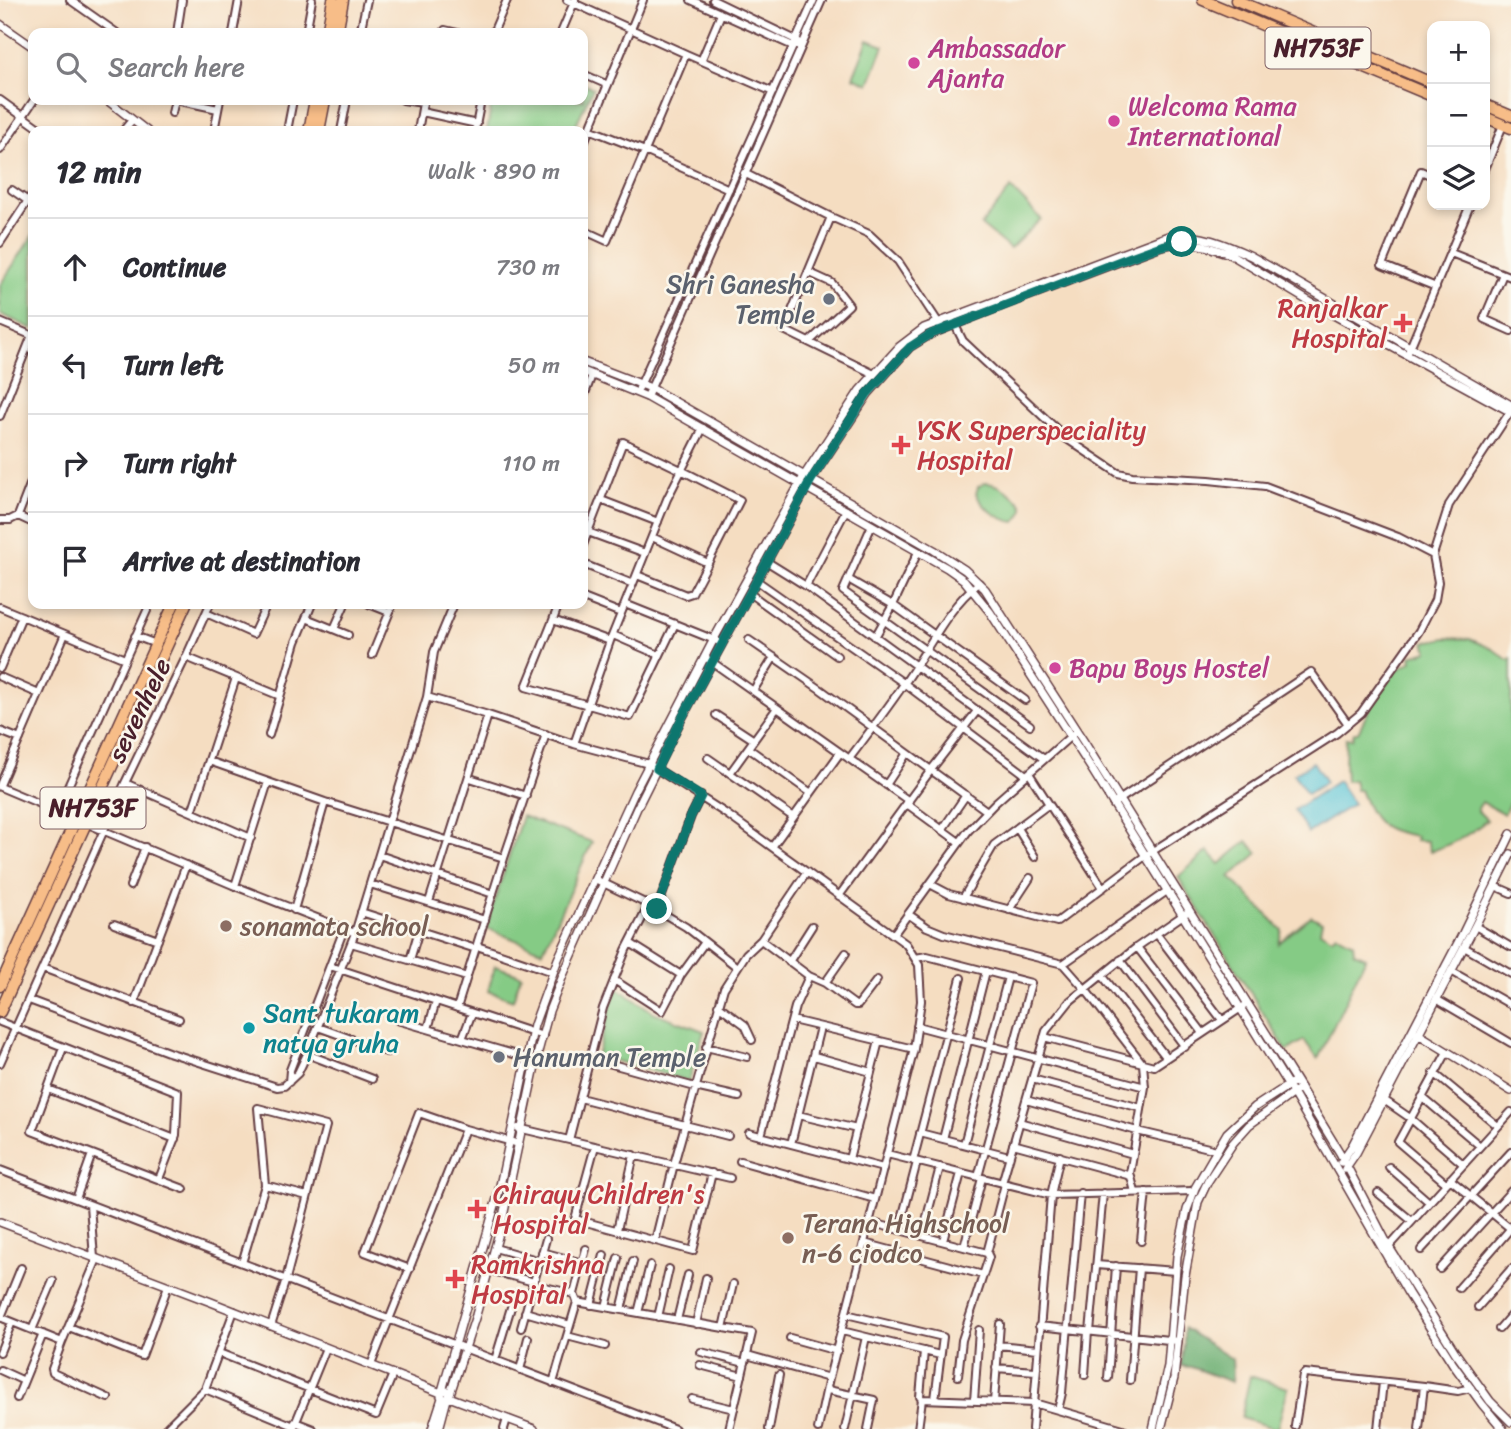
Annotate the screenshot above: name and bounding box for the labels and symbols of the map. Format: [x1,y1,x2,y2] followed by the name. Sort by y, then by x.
[927,25,1066,101] place label: Ambassador Ajanta
[1266,28,1370,68] road number: NH753F
[906,55,922,71] marker: Ambassador Ajanta
[1127,83,1298,159] place label: Welcoma Rama International
[1106,113,1122,129] marker: Welcoma Rama International
[1166,226,1197,257] route start
[666,261,815,337] place label: Shri Ganesha Temple
[1278,285,1388,361] place label: Ranjalkar Hospital
[821,291,837,307] marker: Shri Ganesha Temple
[1393,313,1413,333] marker: Ranjalkar Hospital
[917,407,1146,483] place label: YSK Superspeciality Hospital
[891,435,911,455] marker: YSK Superspeciality Hospital
[1069,645,1270,691] place label: Bapu Boys Hostel
[93,650,184,771] street label: sevenhele
[1047,660,1063,676] marker: Bapu Boys Hostel
[41,788,146,828] road number: NH753F
[641,893,672,924] route end
[239,903,429,949] place label: sonamata school
[218,918,234,934] marker: sonamata school
[263,990,419,1066] place label: Sant tukaram natya gruha
[241,1020,257,1036] marker: Sant tukaram natya gruha
[513,1034,706,1080] place label: Hanuman Temple
[491,1049,507,1065] marker: Hanuman Temple
[493,1171,705,1247] place label: Chirayu Children's Hospital
[467,1199,487,1219] marker: Chirayu Children's Hospital
[802,1200,1010,1276] place label: Terana Highschool n-6 ciodco
[780,1230,796,1246] marker: Terana Highschool n-6 ciodco
[471,1241,604,1317] place label: Ramkrishna Hospital
[445,1269,465,1289] marker: Ramkrishna Hospital

